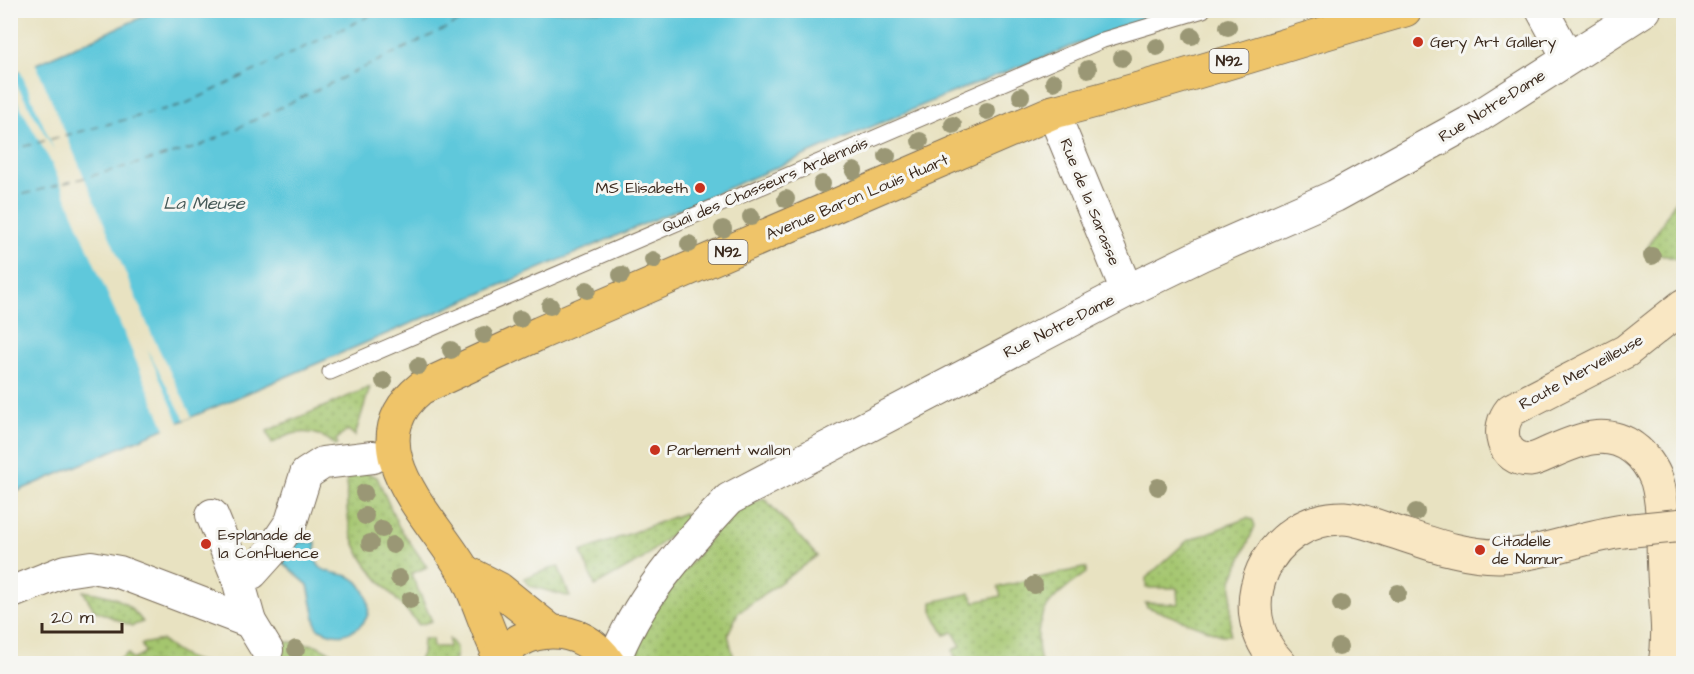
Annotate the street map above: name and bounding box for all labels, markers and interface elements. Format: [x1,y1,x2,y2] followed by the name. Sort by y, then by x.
[1430,31,1556,54] place label: Gery Art Gallery
[1411,35,1425,49] marker: Gery Art Gallery
[1210,49,1248,73] road number: N92
[1434,64,1550,148] street label: Rue Notre-Dame
[659,132,871,238] street label: Quai des Chasseurs Ardennais
[1055,135,1126,269] street label: Rue de la Sarasse
[762,148,952,246] street label: Avenue Baron Louis Huart
[595,177,688,199] place label: MS Elisabeth
[693,181,707,195] marker: MS Elisabeth
[163,191,246,216] water label: La Meuse
[708,240,748,264] road number: N92
[1000,288,1119,364] street label: Rue Notre-Dame
[1515,329,1647,415] street label: Route Merveilleuse
[667,439,790,461] place label: Parlement wallon
[648,443,662,457] marker: Parlement wallon
[218,524,319,564] place label: Esplanade de la Confluence
[1492,530,1563,570] place label: Citadelle de Namur
[199,537,213,551] marker: Esplanade de la Confluence
[1473,543,1487,557] marker: Citadelle de Namur
[42,596,122,634] scale bar
[51,605,94,630] text: 20 m

